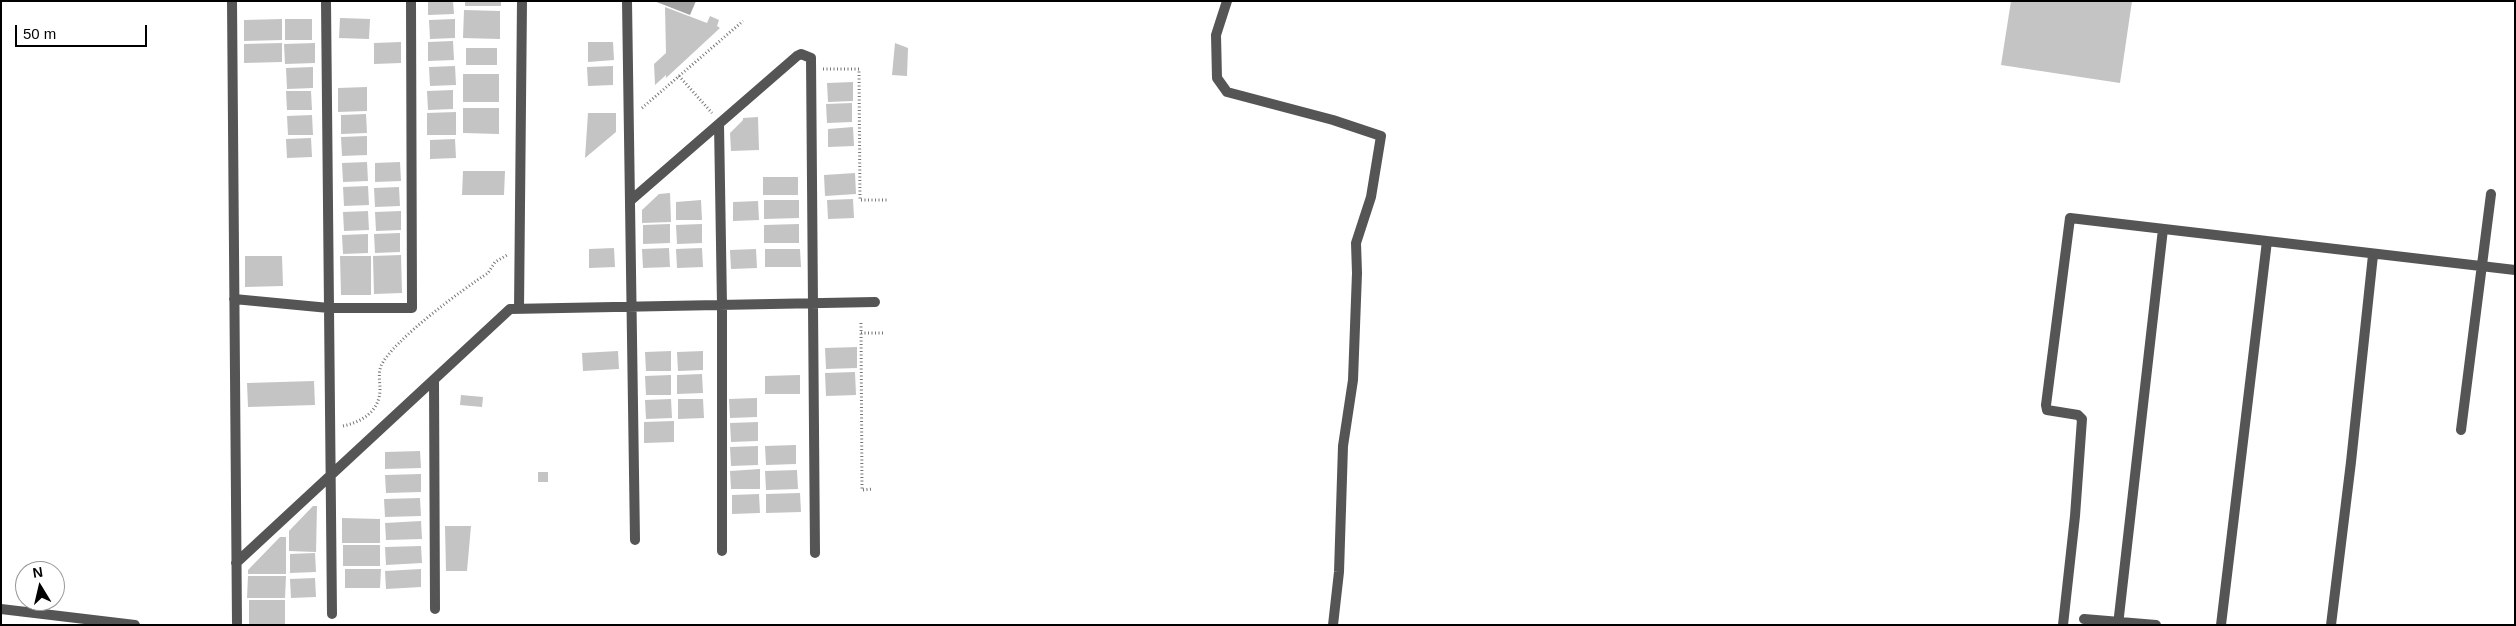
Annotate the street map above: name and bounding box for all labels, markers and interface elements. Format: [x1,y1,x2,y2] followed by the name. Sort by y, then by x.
[18,15,150,47] scale bar
[23,25,56,42] text: 50 m
[15,561,65,611] north arrow
[32,563,44,581] text: N

